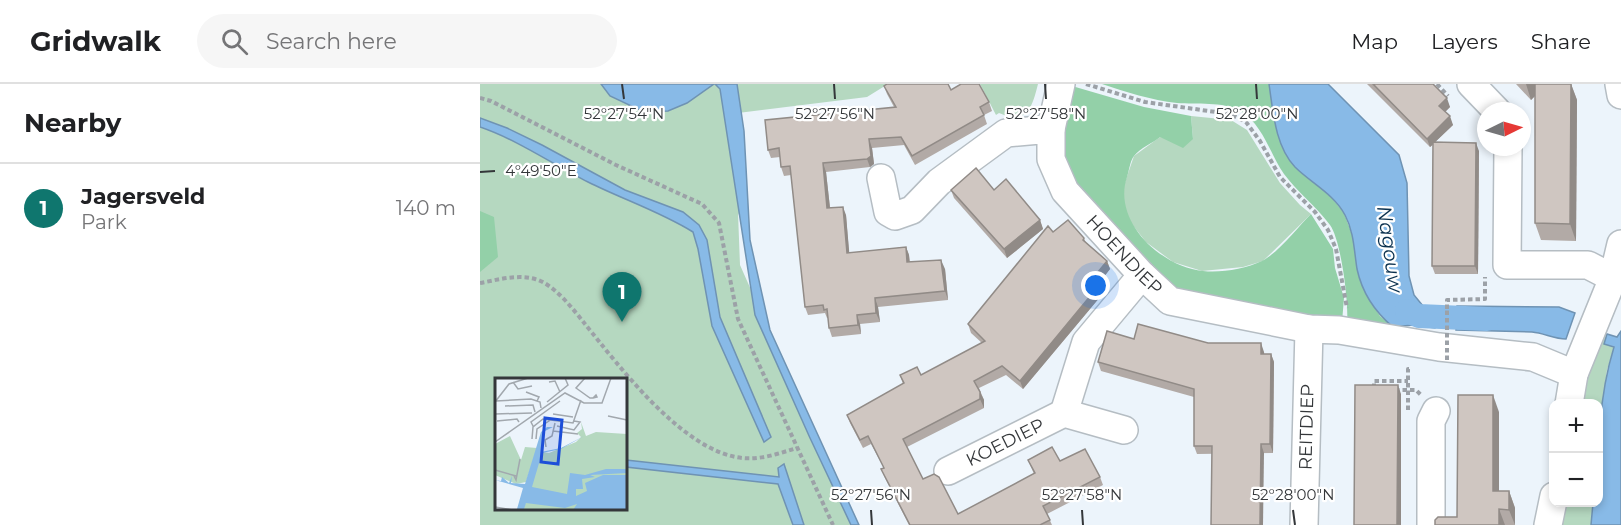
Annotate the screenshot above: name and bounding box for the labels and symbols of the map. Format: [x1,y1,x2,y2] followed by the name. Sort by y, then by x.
[1477,102,1531,156] north arrow
[584,104,664,123] text: 52°27'54"N
[795,104,875,123] text: 52°27'56"N
[1006,104,1086,123] text: 52°27'58"N
[1216,104,1298,123] text: 52°28'00"N
[505,161,577,180] text: 4°49'50"E
[1372,204,1408,295] water label: Nagouw
[1081,210,1167,299] street label: HOENDIEP
[1081,271,1110,300] your location
[602,272,642,322] pin: 1
[495,378,627,510] inset map
[1294,384,1319,470] street label: REITDIEP
[963,414,1048,471] street label: KOEDIEP
[831,485,911,504] text: 52°27'56"N
[1042,485,1122,504] text: 52°27'58"N
[1252,485,1334,504] text: 52°28'00"N

